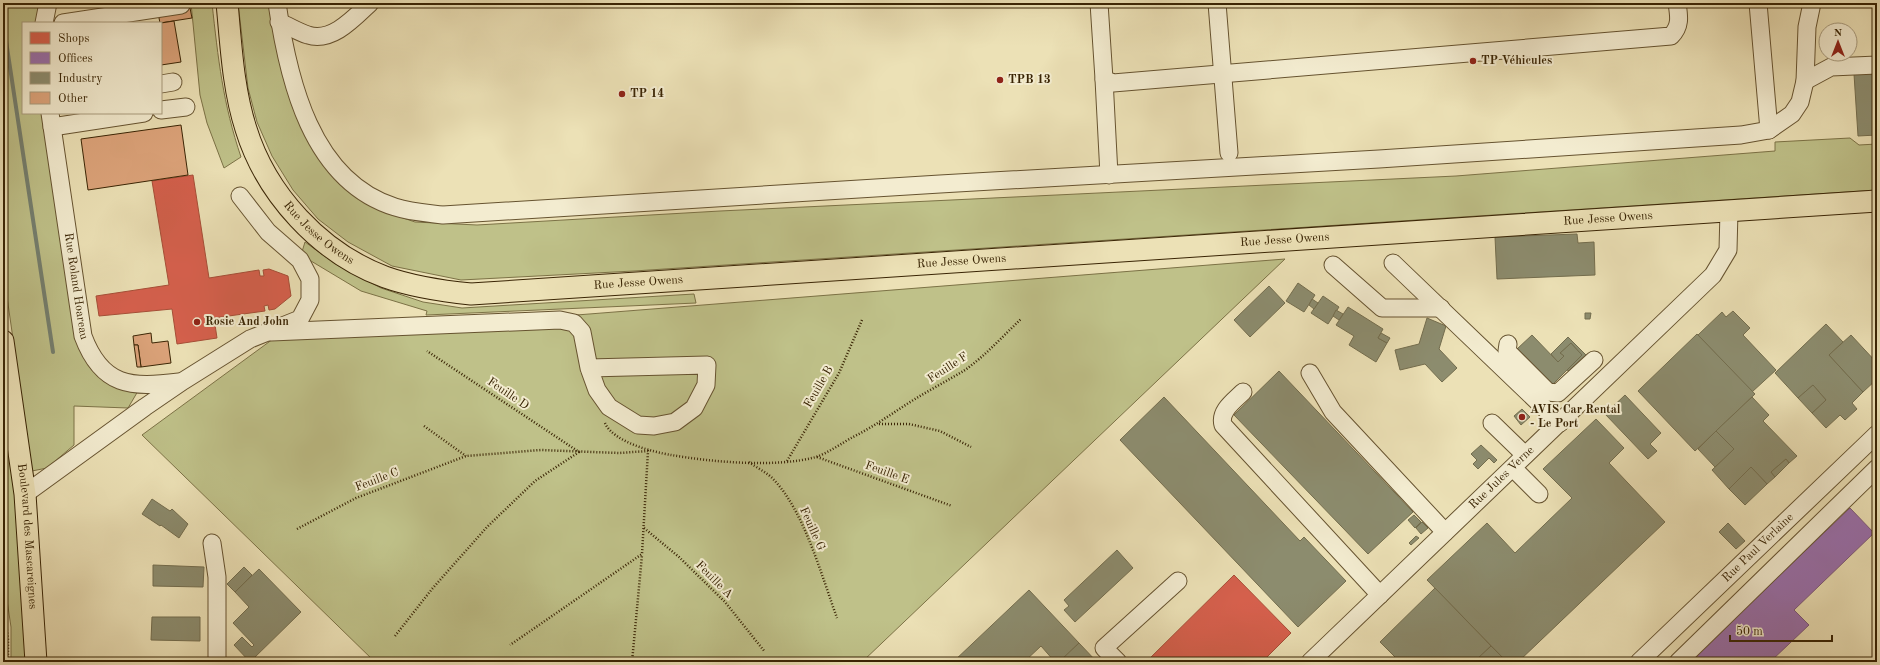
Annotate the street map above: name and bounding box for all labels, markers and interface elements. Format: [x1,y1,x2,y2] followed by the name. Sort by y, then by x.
[22,22,162,114] legend
[1818,22,1858,62] north arrow
[1834,28,1843,39] text: N
[58,33,89,45] text: Shops
[58,53,93,65] text: Offices
[1481,55,1552,67] place label: TP Véhicules
[1468,56,1478,66] marker: TP Véhicules
[58,73,103,85] text: Industry
[1008,74,1051,86] place label: TPB 13
[995,75,1005,85] marker: TPB 13
[630,88,664,100] place label: TP 14
[617,89,627,99] marker: TP 14
[58,93,88,105] text: Other
[281,199,356,267] street label: Rue Jesse Owens
[1563,210,1653,228] street label: Rue Jesse Owens
[1240,231,1330,249] street label: Rue Jesse Owens
[62,232,90,342] street label: Rue Roland Hoareau
[916,253,1007,271] street label: Rue Jesse Owens
[593,274,683,292] street label: Rue Jesse Owens
[205,316,289,328] place label: Rosie And John
[192,317,202,327] marker: Rosie And John
[925,350,971,386] street label: Feuille F
[802,364,836,410] street label: Feuille B
[485,376,531,412] street label: Feuille D
[1530,404,1621,430] place label: AVIS Car Rental - Le Port
[1517,412,1527,422] marker: AVIS Car Rental - Le Port
[1467,444,1537,511] street label: Rue Jules Verne
[863,459,911,487] street label: Feuille E
[15,463,39,610] street label: Boulevard des Mascareignes
[353,466,401,494] street label: Feuille C
[797,505,827,553] street label: Feuille G
[1720,511,1796,585] street label: Rue Paul Verlaine
[693,559,735,601] street label: Feuille A
[1730,617,1832,643] scale bar
[1736,625,1763,638] text: 50 m

